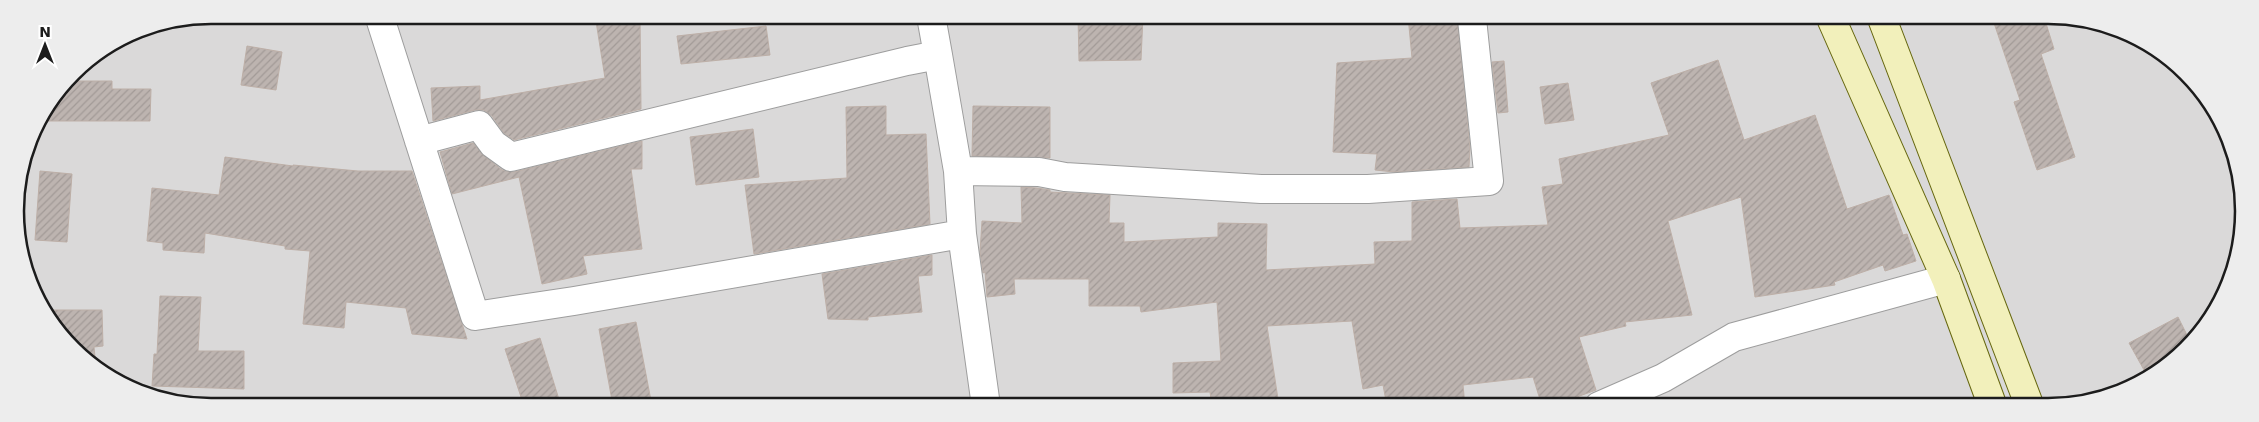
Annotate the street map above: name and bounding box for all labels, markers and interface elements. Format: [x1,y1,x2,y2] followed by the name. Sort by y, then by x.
[20,20,70,70] north arrow
[39,24,51,40] text: N

